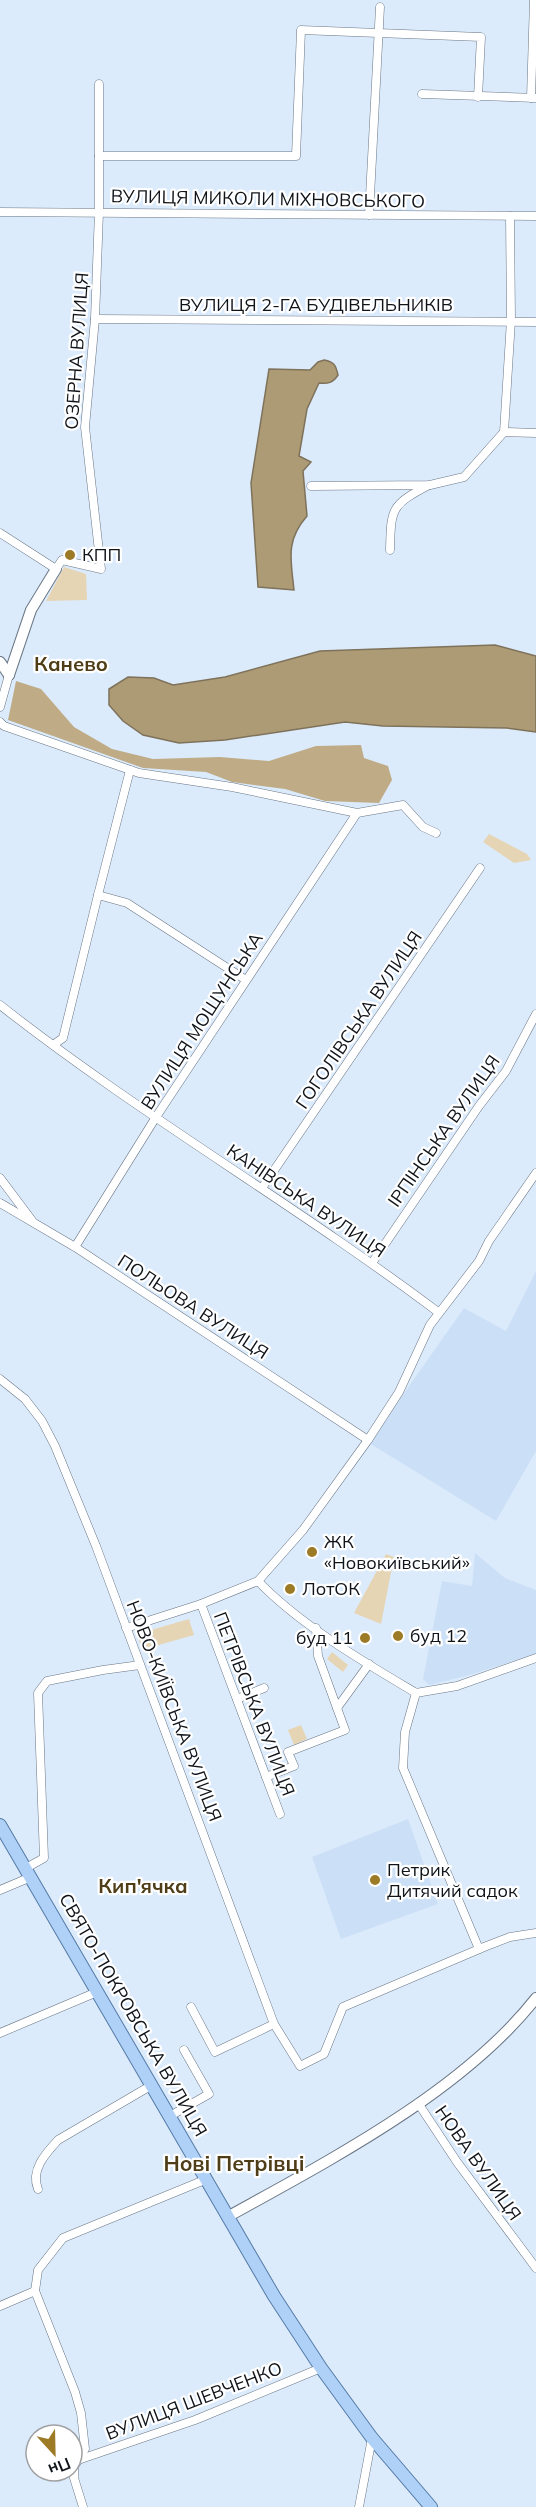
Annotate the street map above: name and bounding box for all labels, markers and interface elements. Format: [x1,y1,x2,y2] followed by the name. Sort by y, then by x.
[111,184,425,213] street label: ВУЛИЦЯ МИКОЛИ МІХНОВСЬКОГО
[60,272,93,430] street label: ОЗЕРНА ВУЛИЦЯ
[179,293,453,316] street label: ВУЛИЦЯ 2-ГА БУДІВЕЛЬНИКІВ
[82,543,121,566] place label: КПП
[63,548,77,562] marker: КПП
[34,651,108,676] district label: Канево
[290,926,427,1113] street label: ГОГОЛІВСЬКА ВУЛИЦЯ
[136,928,268,1114] street label: ВУЛИЦЯ МОЩУНСЬКА
[382,1050,505,1211] street label: ІРПІНСЬКА ВУЛИЦЯ
[222,1139,390,1262] street label: КАНІВСЬКА ВУЛИЦЯ
[114,1249,273,1364] street label: ПОЛЬОВА ВУЛИЦЯ
[324,1530,470,1574] place label: ЖК «Новокиївський»
[305,1545,319,1559] marker: ЖК «Новокиївський»
[302,1577,360,1600] place label: ЛотОК
[283,1582,297,1596] marker: ЛотОК
[122,1597,227,1825] street label: НОВО-КИЇВСЬКА ВУЛИЦЯ
[209,1609,300,1799] street label: ПЕТРІВСЬКА ВУЛИЦЯ
[410,1624,467,1647] place label: буд 12
[296,1626,353,1649] place label: буд 11
[391,1629,405,1643] marker: буд 12
[358,1631,372,1645] marker: буд 11
[387,1858,518,1902] place label: Петрик Дитячий садок
[98,1873,188,1898] district label: Кип'ячка
[368,1873,382,1887] marker: Петрик Дитячий садок
[54,1889,213,2140] street label: СВЯТО-ПОКРОВСЬКА ВУЛИЦЯ
[430,2101,527,2225] street label: НОВА ВУЛИЦЯ
[163,2150,305,2176] district label: Нові Петрівці
[102,2356,285,2445] street label: ВУЛИЦЯ ШЕВЧЕНКО
[24,2423,84,2483] north arrow
[46,2453,74,2480] text: Пн

